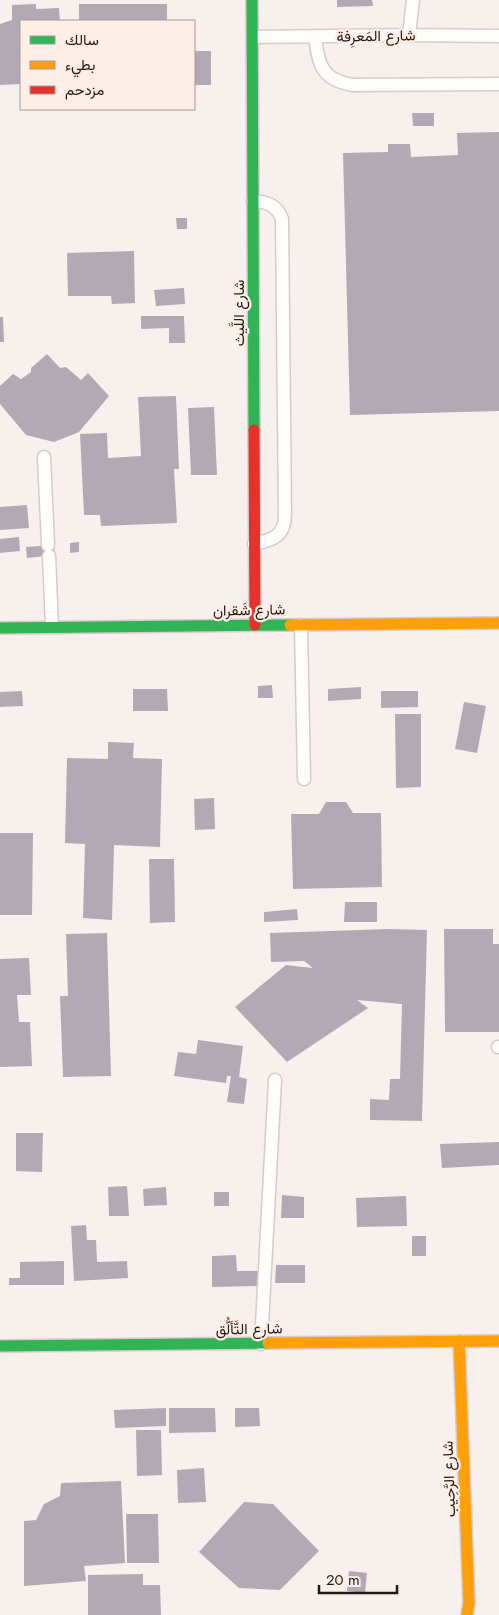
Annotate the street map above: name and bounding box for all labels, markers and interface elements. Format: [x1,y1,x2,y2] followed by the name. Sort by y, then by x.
[20,20,195,110] legend
[336,24,416,48] street label: شارع المَعرِفة
[65,29,99,51] text: سالك
[65,54,95,78] text: بطيء
[65,79,104,101] text: مزدحم
[228,280,250,346] street label: شارع اللَّيث
[213,598,286,622] street label: شارع شَقران
[215,1315,283,1341] street label: شارع التَّألُّق
[437,1440,461,1518] street label: شارع الرَّحِيب
[319,1562,396,1594] scale bar
[326,1569,360,1591] text: 20 m

